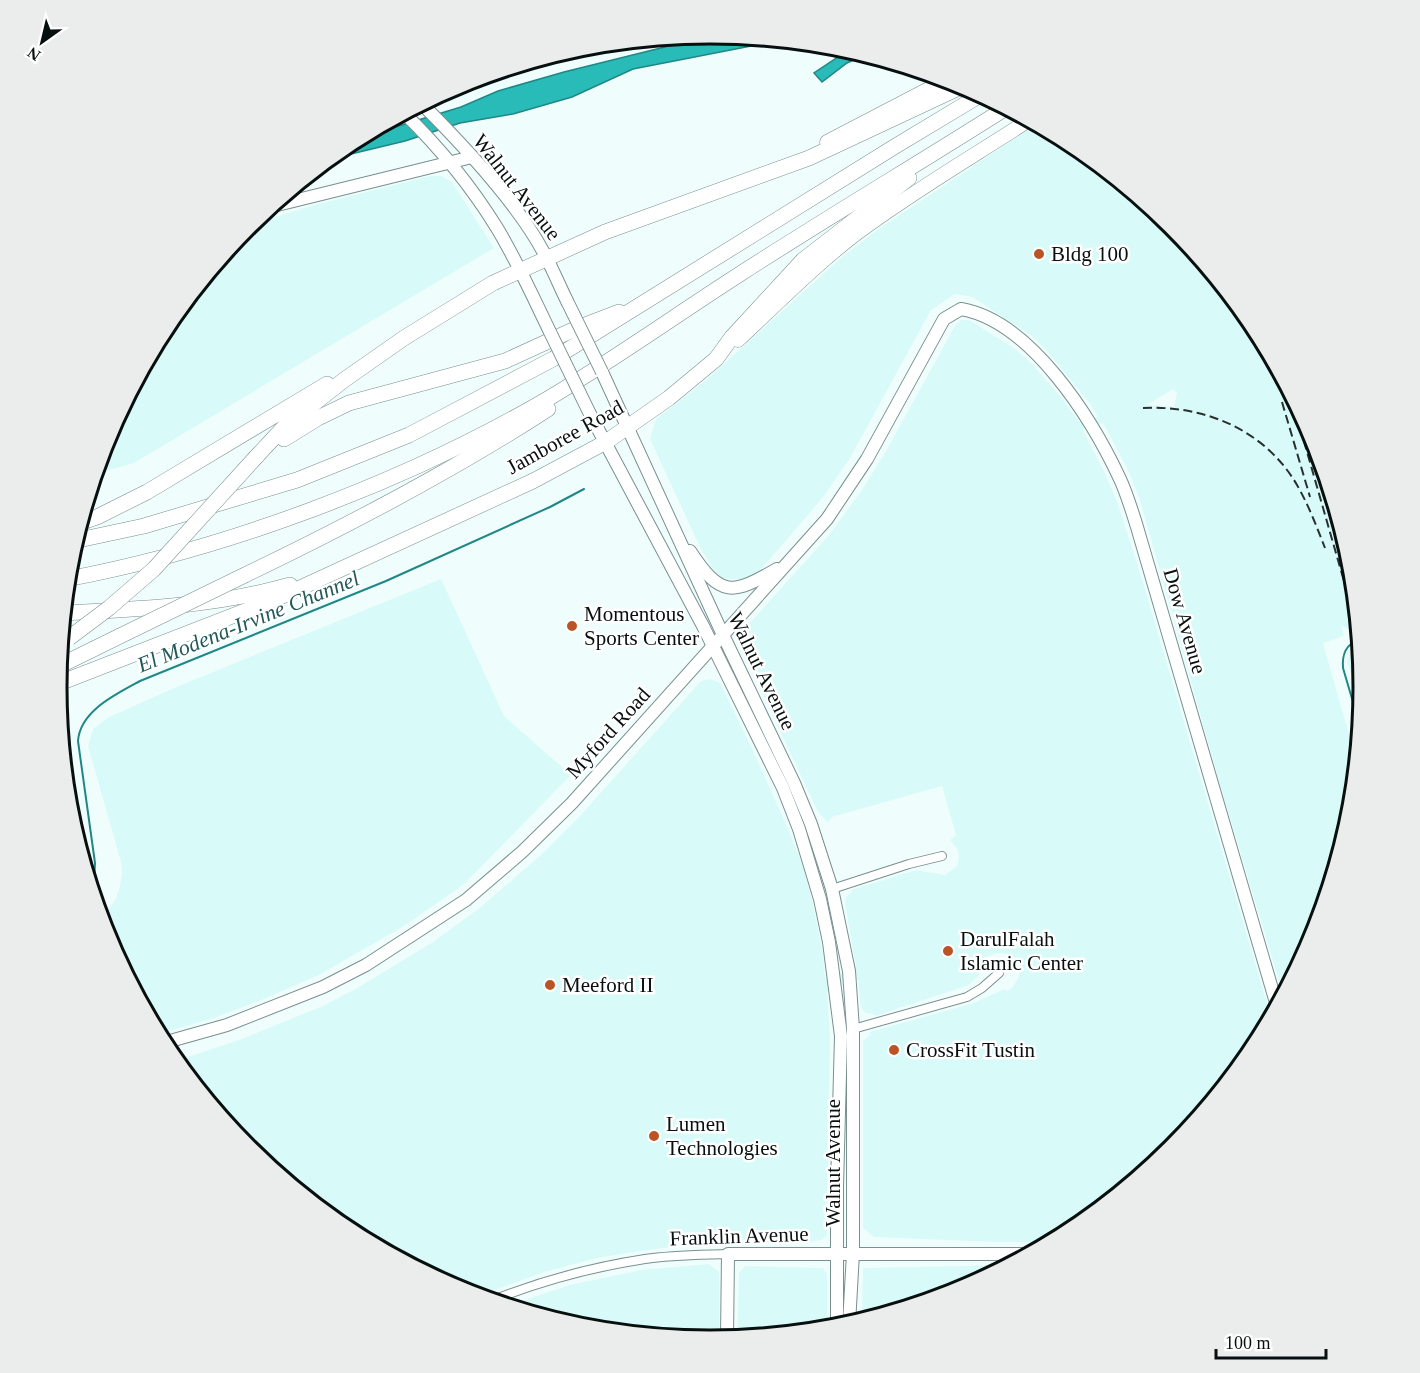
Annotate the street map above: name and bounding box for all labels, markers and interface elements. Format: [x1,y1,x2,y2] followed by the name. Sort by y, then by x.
[12,12,72,72] north arrow
[24,43,43,64] text: N
[468,129,566,245] street label: Walnut Avenue
[1051,242,1129,266] place label: Bldg 100
[1032,247,1046,261] marker: Bldg 100
[502,395,628,479] street label: Jamboree Road
[133,565,363,678] water label: El Modena-Irvine Channel
[1158,565,1212,677] street label: Dow Avenue
[584,602,699,650] place label: Momentous Sports Center
[723,608,801,734] street label: Walnut Avenue
[565,619,579,633] marker: Momentous Sports Center
[561,682,655,783] street label: Myford Road
[960,927,1083,975] place label: DarulFalah Islamic Center
[941,944,955,958] marker: DarulFalah Islamic Center
[562,973,654,997] place label: Meeford II
[543,978,557,992] marker: Meeford II
[906,1038,1035,1062] place label: CrossFit Tustin
[887,1043,901,1057] marker: CrossFit Tustin
[821,1099,845,1227] street label: Walnut Avenue
[666,1112,778,1160] place label: Lumen Technologies
[647,1129,661,1143] marker: Lumen Technologies
[669,1222,809,1250] street label: Franklin Avenue
[1216,1322,1326,1360] scale bar
[1225,1333,1271,1353] text: 100 m

